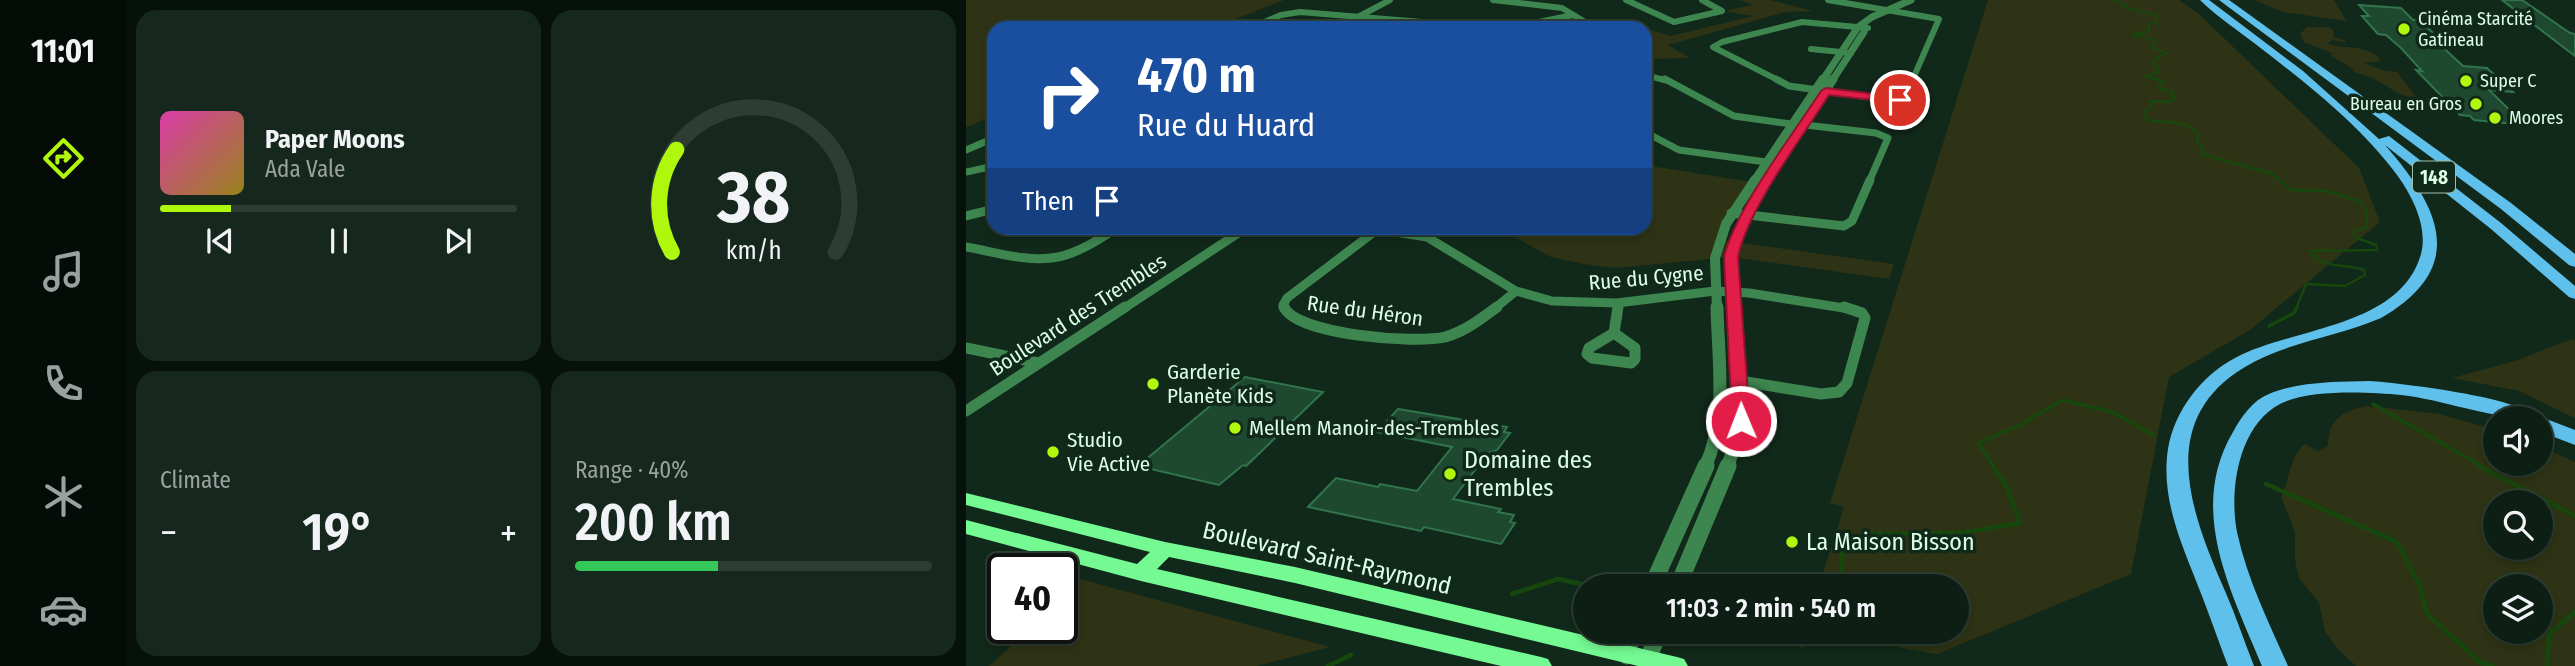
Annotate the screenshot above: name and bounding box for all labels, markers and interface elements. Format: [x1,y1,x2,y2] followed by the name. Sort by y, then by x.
[2418,8,2533,51] place label: Cinéma Starcité Gatineau
[2396,21,2412,37] marker: Cinéma Starcité Gatineau
[31,32,95,70] text: 11:01
[1137,46,1256,105] text: 470 m
[1022,49,1113,140] icon: right
[1870,70,1930,130] pin
[2480,70,2536,92] place label: Super C
[2458,73,2474,89] marker: Super C
[1881,81,1919,119] icon: arrive
[2350,93,2462,115] place label: Bureau en Gros
[2468,96,2484,112] marker: Bureau en Gros
[1137,106,1315,144] text: Rue du Huard
[2509,107,2563,129] place label: Moores
[2487,110,2503,126] marker: Moores
[265,124,405,155] text: Paper Moons
[39,134,88,183] icon: directions
[716,154,790,241] text: 38
[265,155,345,183] text: Ada Vale
[2413,162,2455,192] road number: 148
[1088,182,1126,220] icon: arrive
[1022,186,1074,217] text: Then
[201,222,239,260] icon: previous
[320,222,358,260] icon: pause
[439,222,477,260] icon: next
[726,236,781,266] text: km/h
[39,247,88,296] icon: music
[985,248,1171,382] street label: Boulevard des Trembles
[1588,260,1704,296] street label: Rue du Cygne
[1305,290,1425,332] street label: Rue du Héron
[39,359,88,408] icon: phone
[1167,359,1273,409] place label: Garderie Planète Kids
[1145,376,1161,392] marker: Garderie Planète Kids
[1704,384,1778,458] position arrow
[2483,406,2553,644] map controls
[2483,406,2553,476] button: sound
[1249,415,1499,441] place label: Mellem Manoir-des-Trembles
[1227,420,1243,436] marker: Mellem Manoir-des-Trembles
[1067,427,1150,477] place label: Studio Vie Active
[1045,444,1061,460] marker: Studio Vie Active
[1464,446,1592,502] place label: Domaine des Trembles
[575,456,689,484] text: Range · 40%
[160,466,231,494] text: Climate
[1442,466,1458,482] marker: Domaine des Trembles
[39,472,88,521] icon: climate
[2483,490,2553,560] button: search
[575,491,732,554] text: 200 km
[302,501,375,564] text: 19°
[160,510,177,556] text: −
[500,510,517,556] text: +
[1200,516,1454,600] street label: Boulevard Saint-Raymond
[1806,528,1975,556] place label: La Maison Bisson
[1784,534,1800,550] marker: La Maison Bisson
[987,553,1078,644] speed limit sign: 40
[2483,574,2553,644] button: layers
[39,585,88,634] icon: car
[1666,593,1876,624] text: 11:03 · 2 min · 540 m

